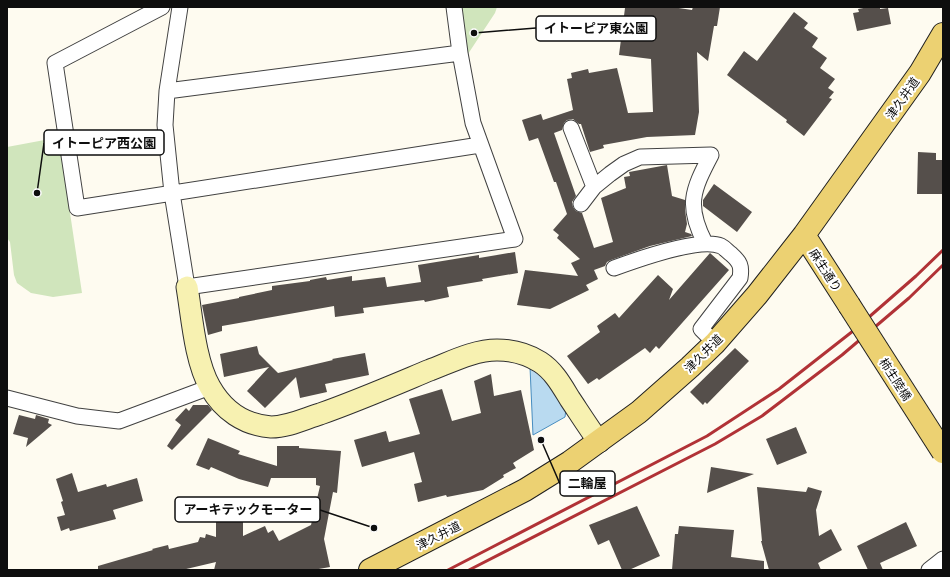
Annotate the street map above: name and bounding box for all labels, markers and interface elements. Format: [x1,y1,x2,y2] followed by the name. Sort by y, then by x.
[536,16,656,41] callout: イトーピア東公園
[544,18,648,37] text: イトーピア東公園
[881,73,923,123] street label: 津久井道
[44,130,164,155] callout: イトーピア西公園
[52,133,156,152] text: イトーピア西公園
[805,245,847,295] street label: 麻生通り
[680,330,726,376] street label: 津久井道
[875,354,917,404] street label: 柿生陸橋
[560,471,615,496] callout: 二輪屋
[567,473,607,492] text: 二輪屋
[175,497,320,522] callout: アーキテックモーター
[183,499,313,518] text: アーキテックモーター
[413,516,463,554] street label: 津久井道

